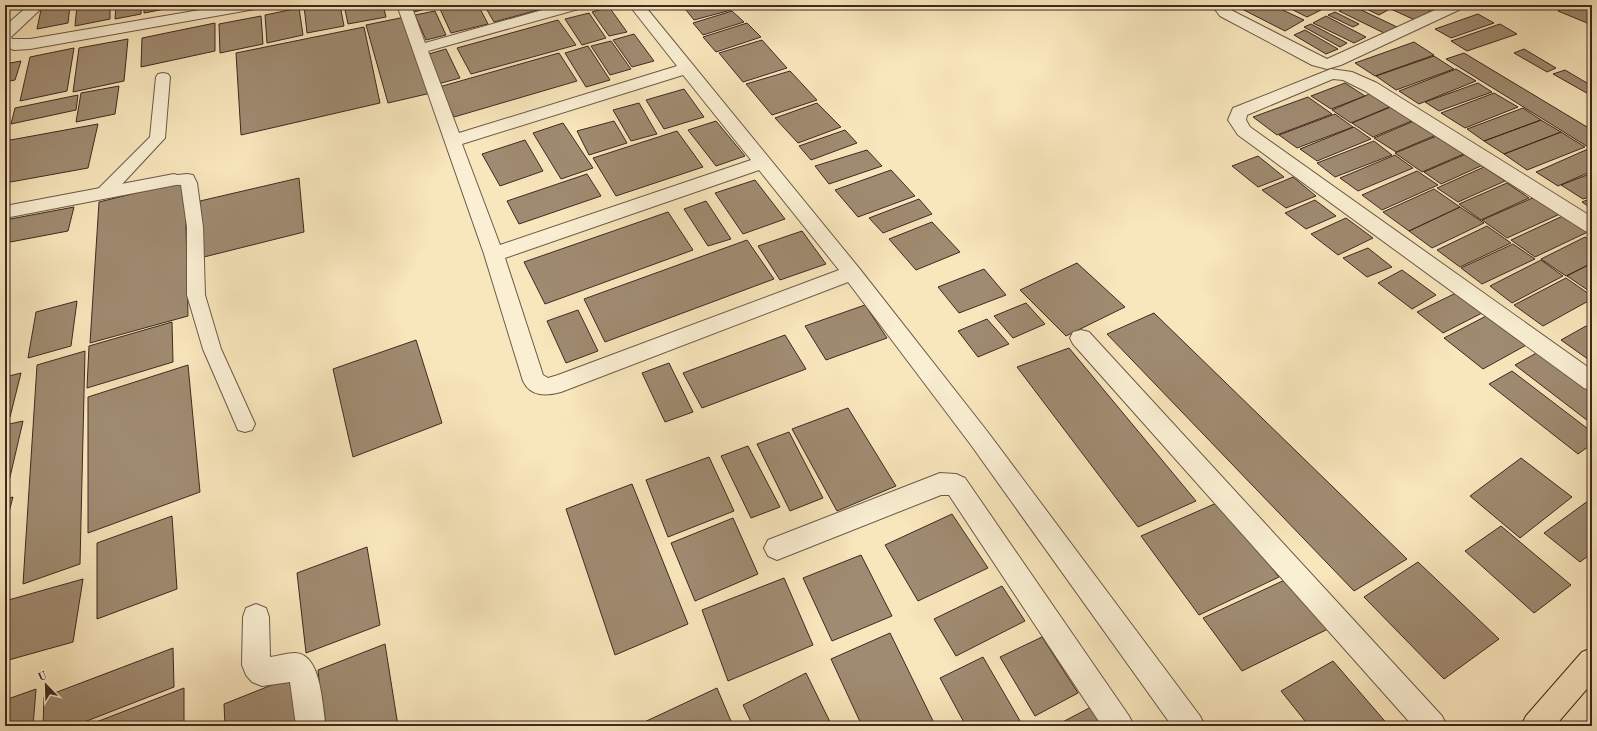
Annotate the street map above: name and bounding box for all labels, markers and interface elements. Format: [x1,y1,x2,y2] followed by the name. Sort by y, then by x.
[26,665,66,705] north arrow
[37,670,49,684] text: U

